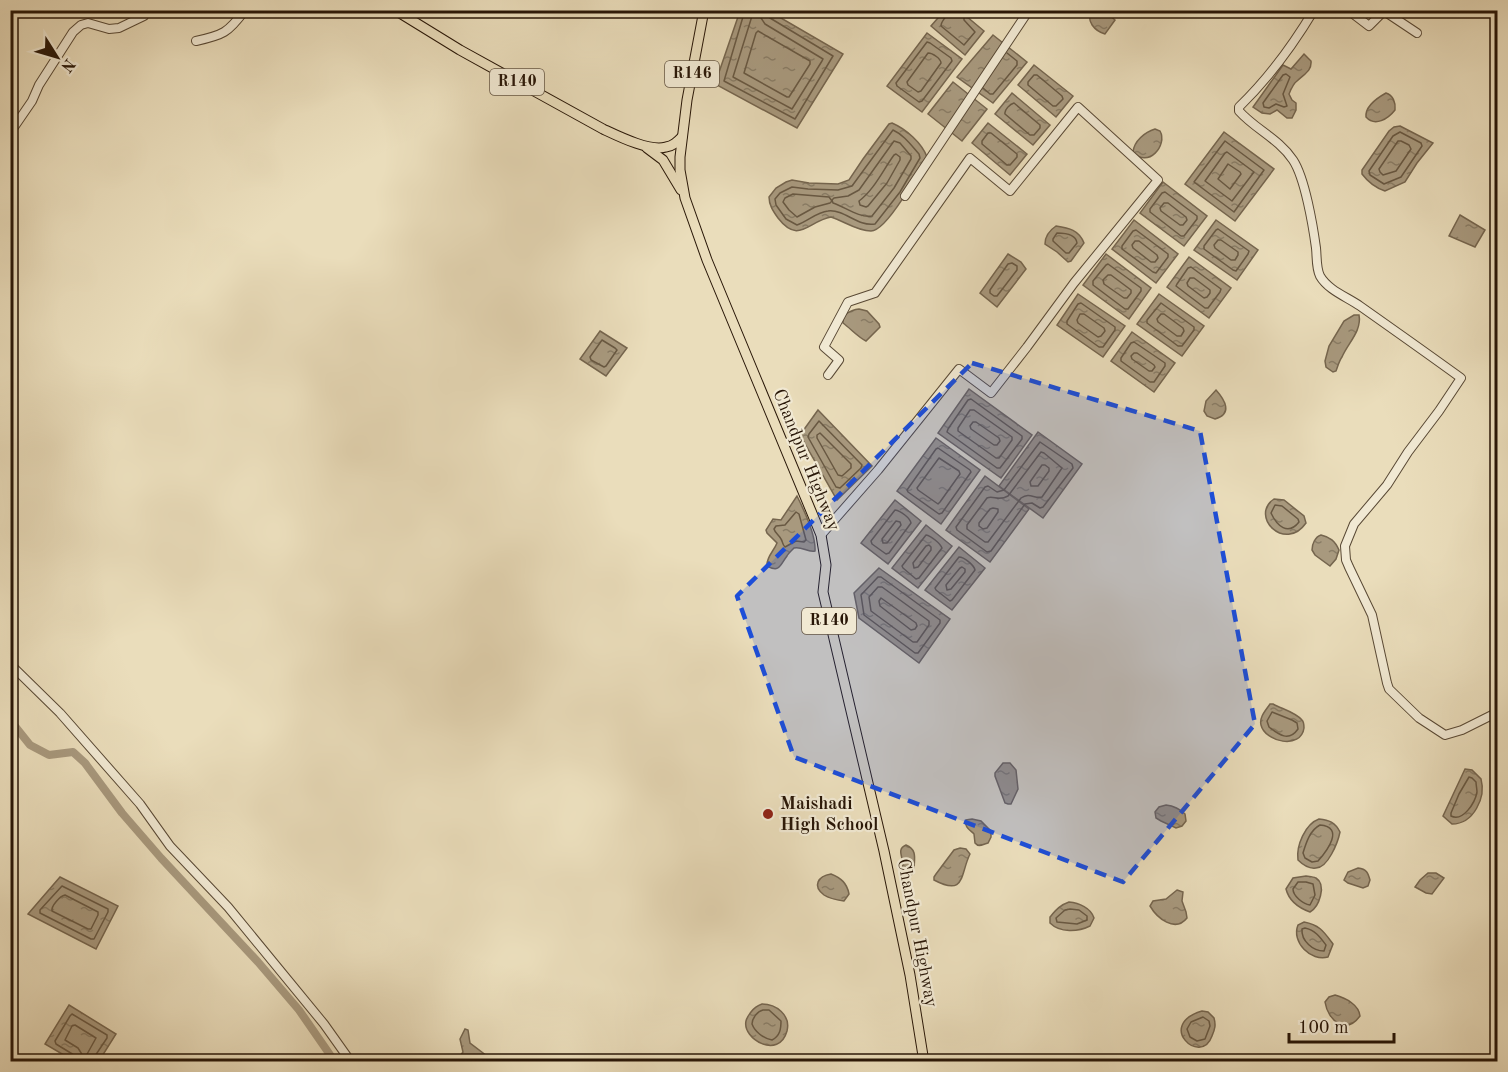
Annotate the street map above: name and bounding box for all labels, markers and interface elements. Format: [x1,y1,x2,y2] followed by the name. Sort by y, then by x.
[27,27,87,87] north arrow
[57,55,77,75] text: N
[665,61,719,87] road number: R146
[490,69,544,95] road number: R140
[769,386,843,534] street label: Chandpur Highway
[802,608,856,634] road number: R140
[780,795,879,834] place label: Maishadi High School
[761,807,775,821] marker: Maishadi High School
[894,857,940,1009] street label: Chandpur Highway
[1289,1006,1394,1044] scale bar
[1298,1019,1349,1037] text: 100 m

